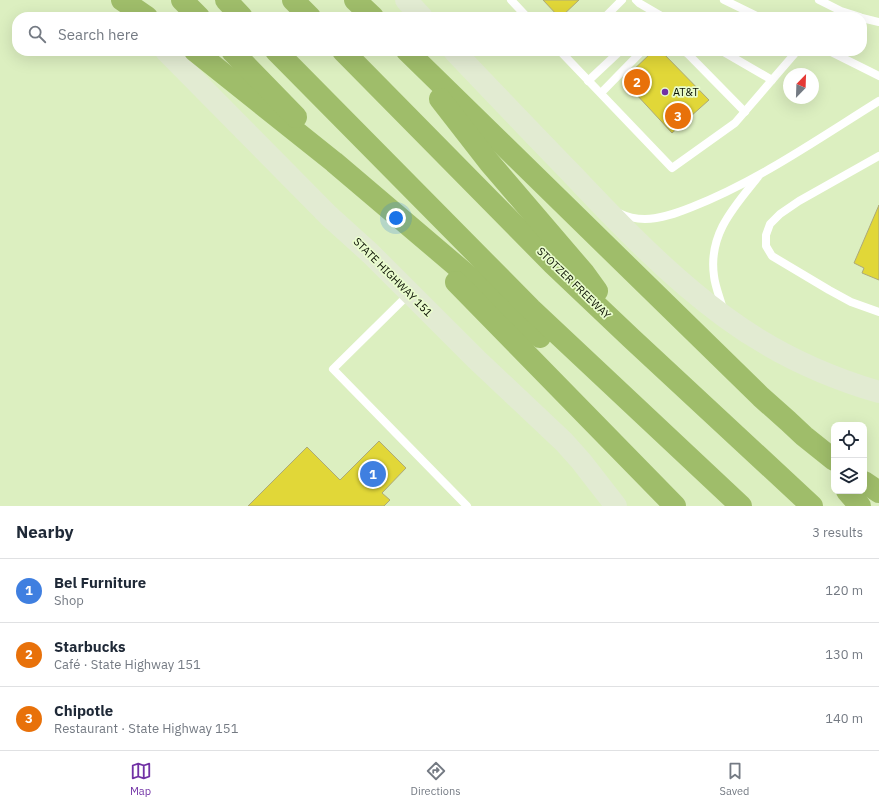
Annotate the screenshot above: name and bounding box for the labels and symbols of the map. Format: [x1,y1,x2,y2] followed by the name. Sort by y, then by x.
[624,67,650,97] pin: 2
[783,68,819,104] north arrow
[673,85,699,99] place label: AT&T
[660,87,670,97] marker: AT&T
[665,101,691,131] pin: 3
[386,208,406,228] your location
[351,235,436,320] street label: STATE HIGHWAY 151
[534,244,614,322] street label: STOTZER FREEWAY
[360,459,386,489] pin: 1

